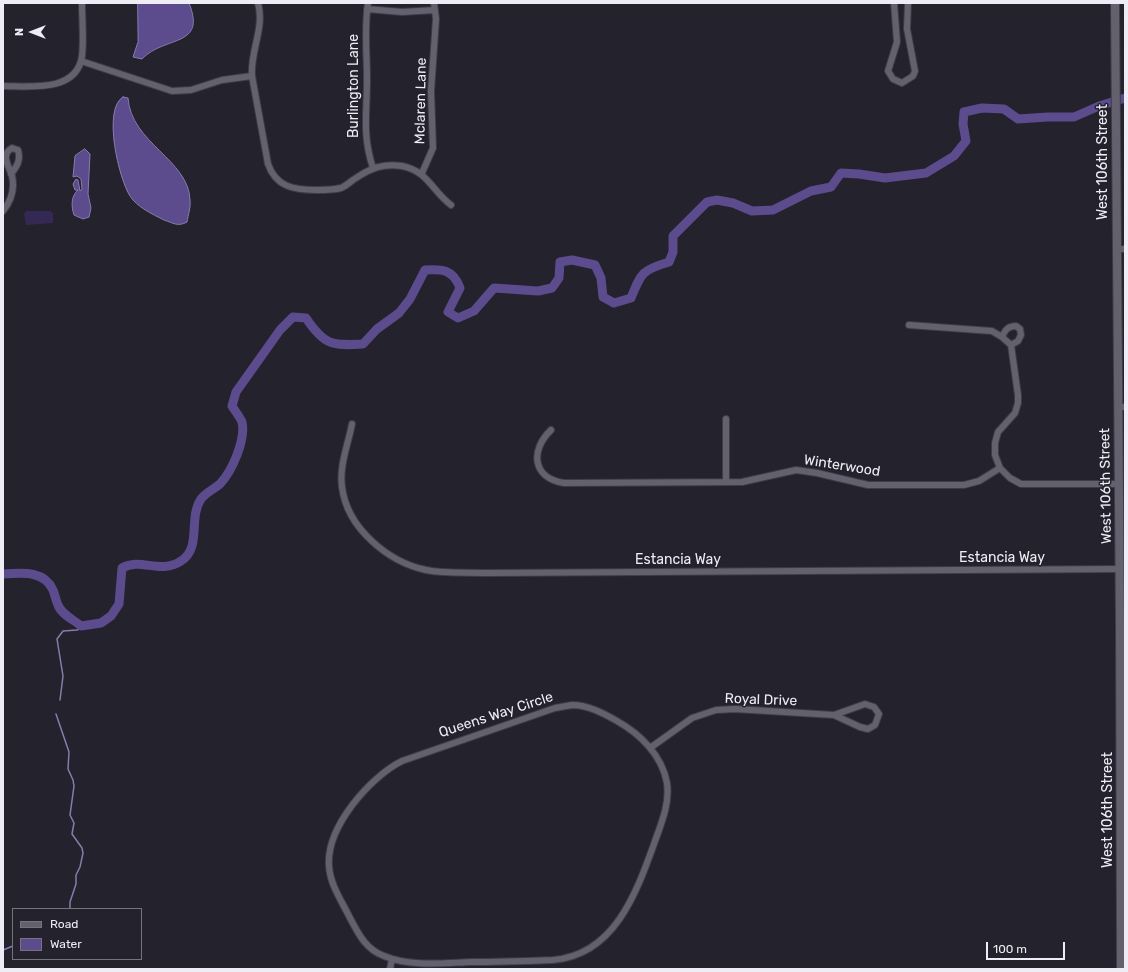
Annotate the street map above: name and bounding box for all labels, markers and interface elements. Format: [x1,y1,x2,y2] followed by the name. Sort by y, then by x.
[12,12,52,52] north arrow
[13,28,26,36] text: N
[346,34,362,138] street label: Burlington Lane
[412,57,430,145] street label: Mclaren Lane
[1095,104,1111,220] street label: West 106th Street
[1097,428,1115,544] street label: West 106th Street
[803,452,881,480] street label: Winterwood
[959,550,1045,566] street label: Estancia Way
[635,552,721,568] street label: Estancia Way
[437,689,555,741] street label: Queens Way Circle
[724,690,798,710] street label: Royal Drive
[1100,752,1116,868] street label: West 106th Street
[12,908,142,960] legend
[50,917,78,931] text: Road
[988,934,1067,960] scale bar
[50,937,82,951] text: Water
[993,942,1027,956] text: 100 m

